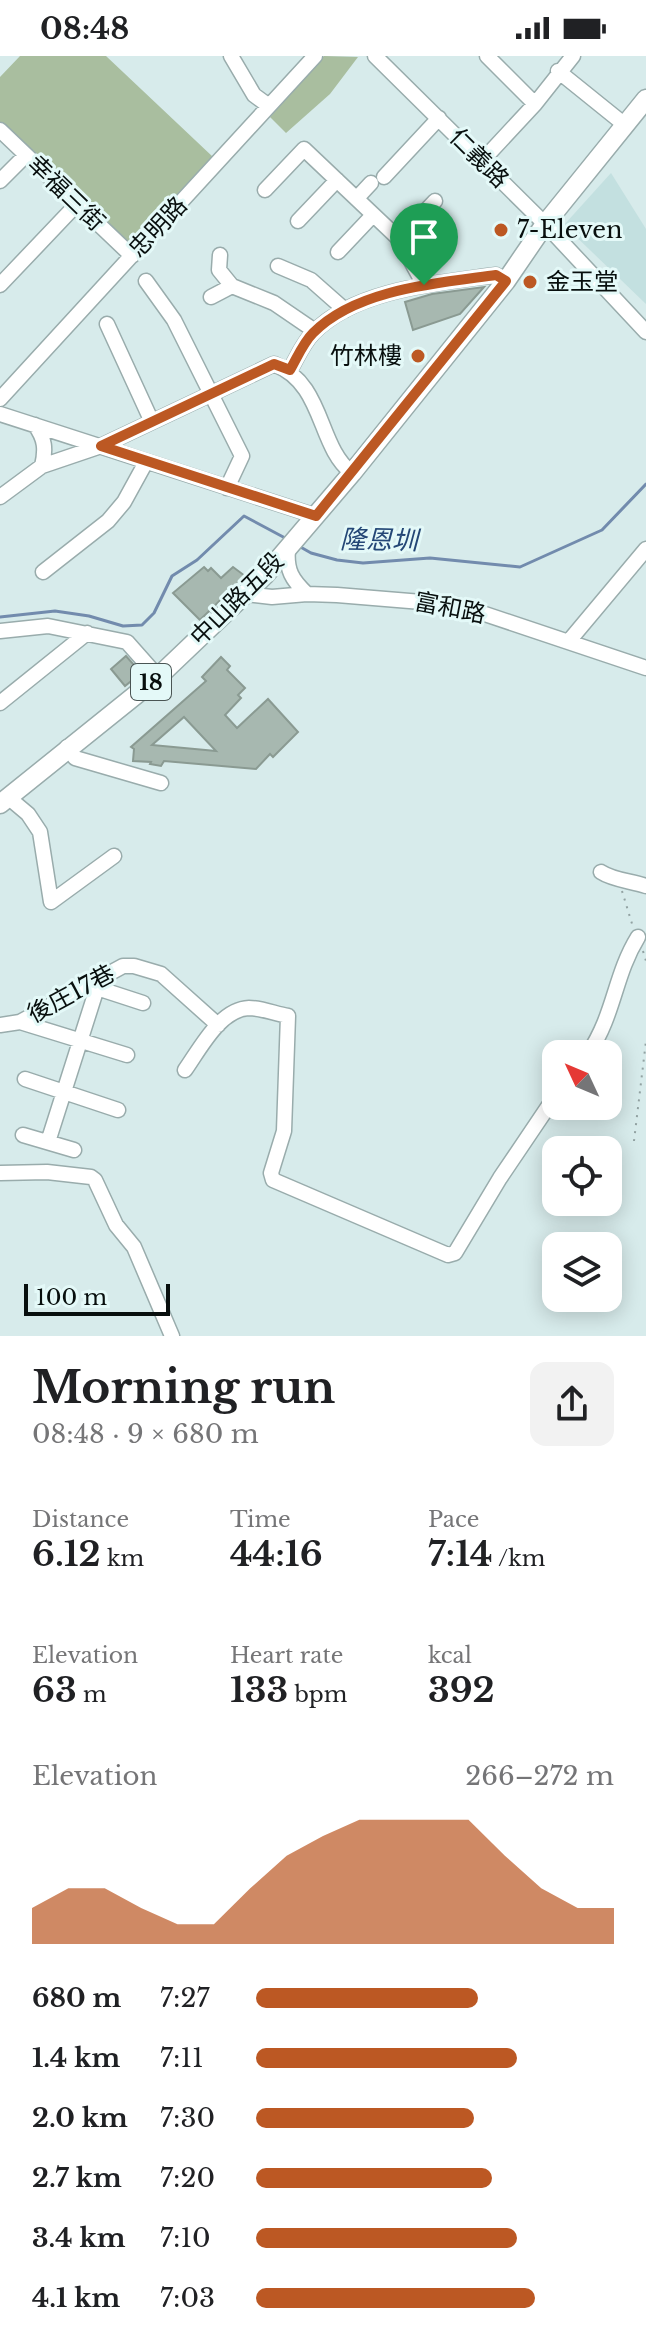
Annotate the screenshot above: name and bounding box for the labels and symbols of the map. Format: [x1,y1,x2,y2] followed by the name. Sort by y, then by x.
[444,122,515,193] street label: 仁義路
[22,149,111,236] street label: 幸福三街
[122,190,193,263] street label: 忠明路
[390,203,458,285] pin
[517,215,623,244] place label: 7-Eleven
[492,221,510,239] marker: 7-Eleven
[546,267,618,296] place label: 金玉堂
[521,273,539,291] marker: 金玉堂
[330,341,402,370] place label: 竹林樓
[409,347,427,365] marker: 竹林樓
[340,523,422,557] water label: 隆恩圳
[184,546,289,651] street label: 中山路五段
[412,586,488,629] street label: 富和路
[131,664,171,700] road number: 18
[22,959,119,1029] street label: 後庄17巷
[542,1040,622,1120] north arrow
[24,1280,170,1316] scale bar

